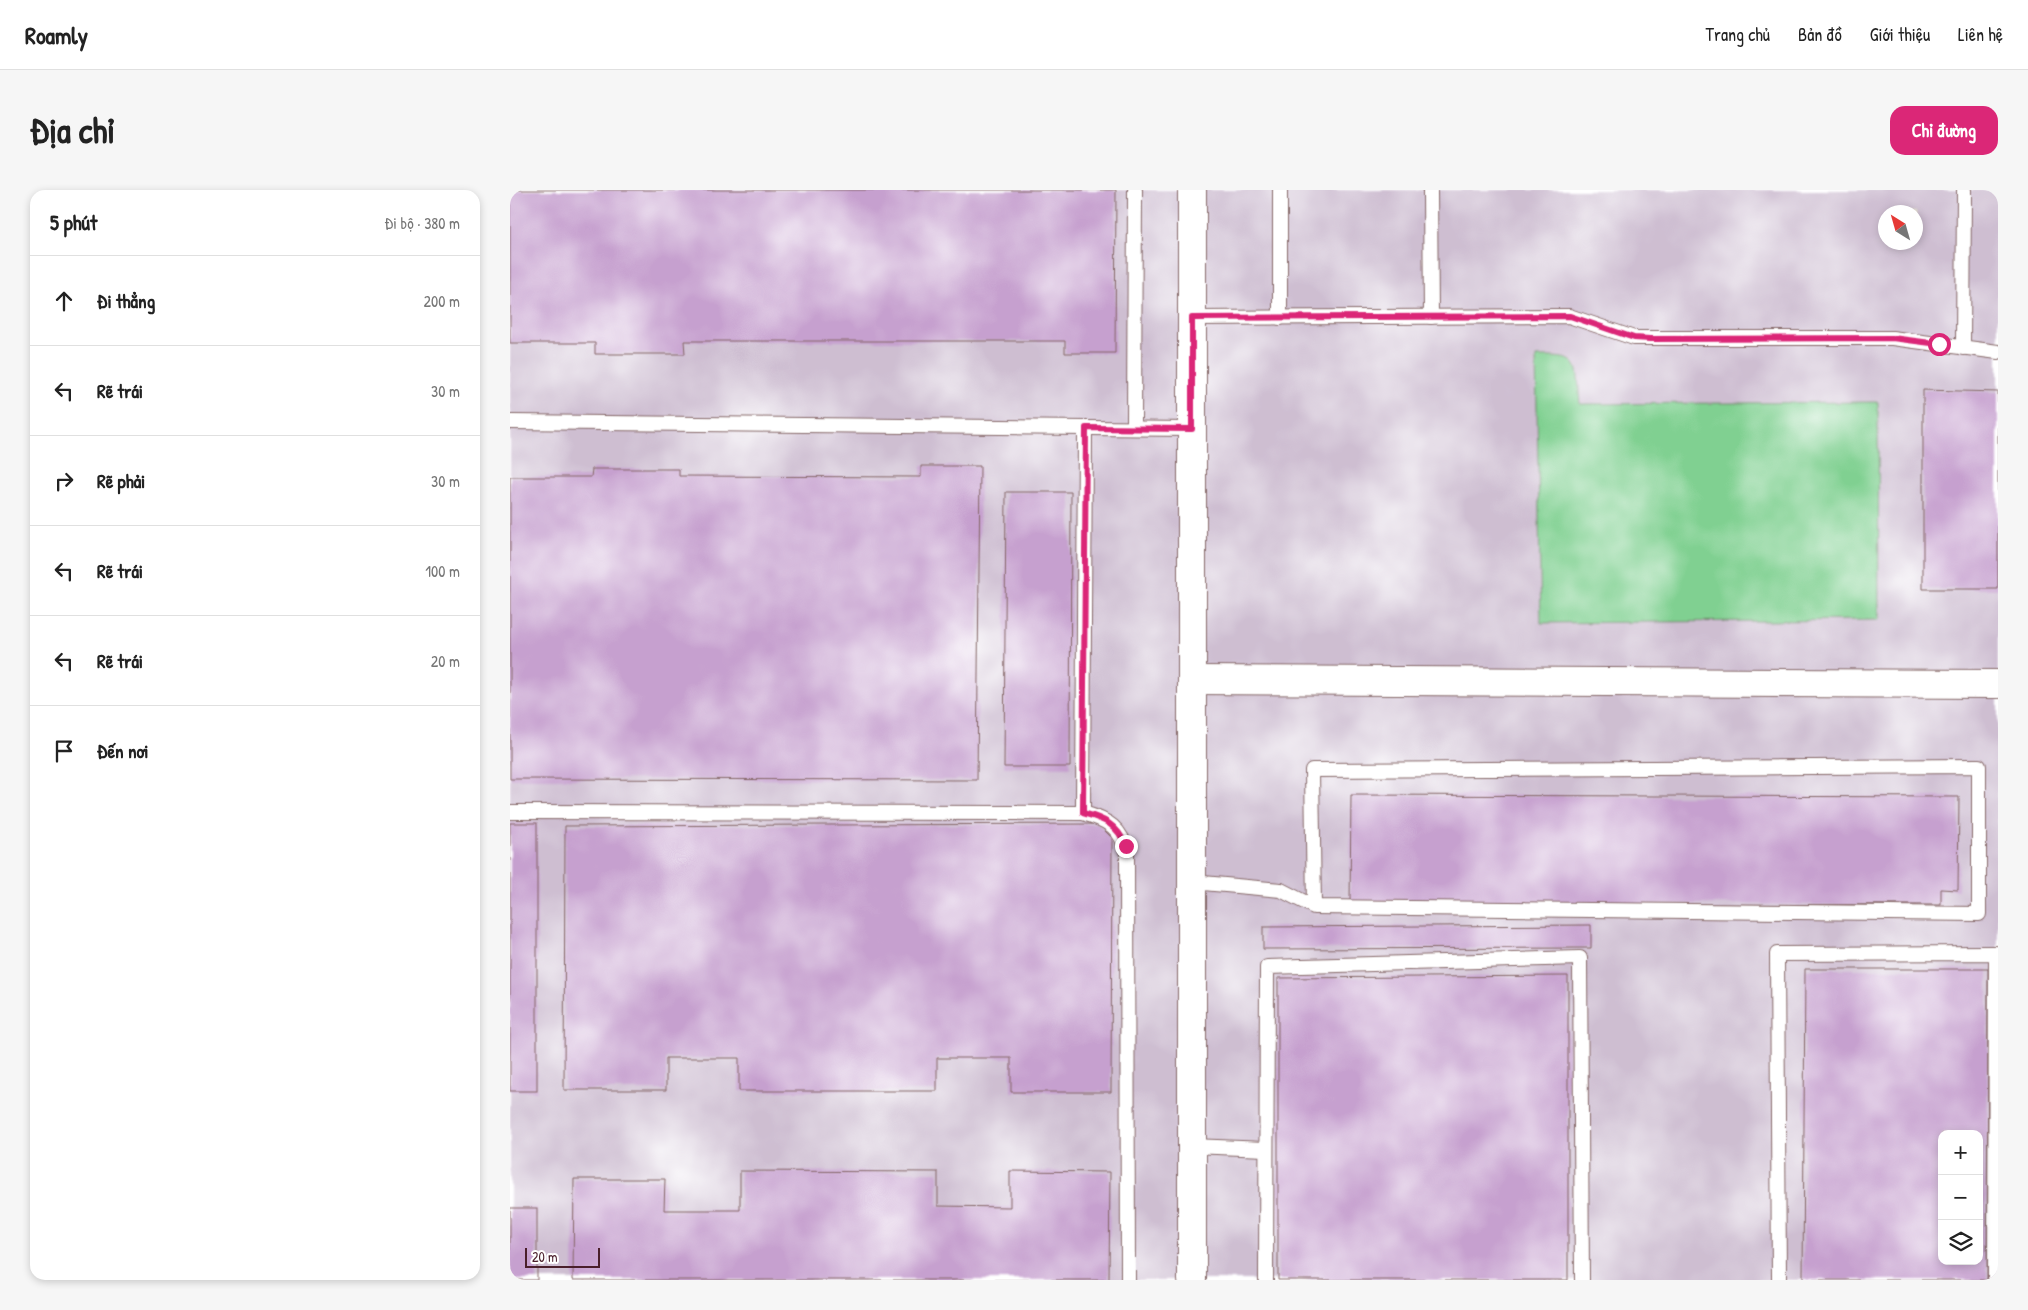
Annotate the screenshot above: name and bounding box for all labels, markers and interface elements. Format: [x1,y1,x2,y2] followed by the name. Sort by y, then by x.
[25,19,88,51] text: Roamly
[1706,22,1770,47] text: Trang chủ
[1798,22,1842,47] text: Bản đồ
[1870,22,1930,47] text: Giới thiệu
[1958,22,2003,47] text: Liên hệ
[1890,106,1998,155] button: Chỉ đường
[30,107,115,154] text: Địa chỉ
[1878,205,1923,250] north arrow
[50,208,97,237] text: 5 phút
[385,212,460,234] text: Đi bộ · 380 m
[50,287,78,315] icon: ahead
[97,288,155,314] text: Đi thẳng
[424,290,460,312] text: 200 m
[1928,333,1951,356] route start
[50,377,78,405] icon: left
[97,378,143,404] text: Rẽ trái
[431,380,460,402] text: 30 m
[50,467,78,495] icon: right
[97,468,145,494] text: Rẽ phải
[431,470,460,492] text: 30 m
[50,557,78,585] icon: left
[97,558,143,584] text: Rẽ trái
[425,560,460,582] text: 100 m
[50,647,78,675] icon: left
[97,648,143,674] text: Rẽ trái
[431,650,460,672] text: 20 m
[50,737,78,765] icon: arrive
[97,738,148,764] text: Đến nơi
[1115,835,1138,858] route end
[1938,1130,1983,1265] map controls
[1938,1130,1983,1175] button: +
[1938,1175,1983,1220] button: −
[1938,1220,1983,1265] button: layers
[525,1245,600,1268] scale bar
[532,1247,558,1266] text: 20 m

